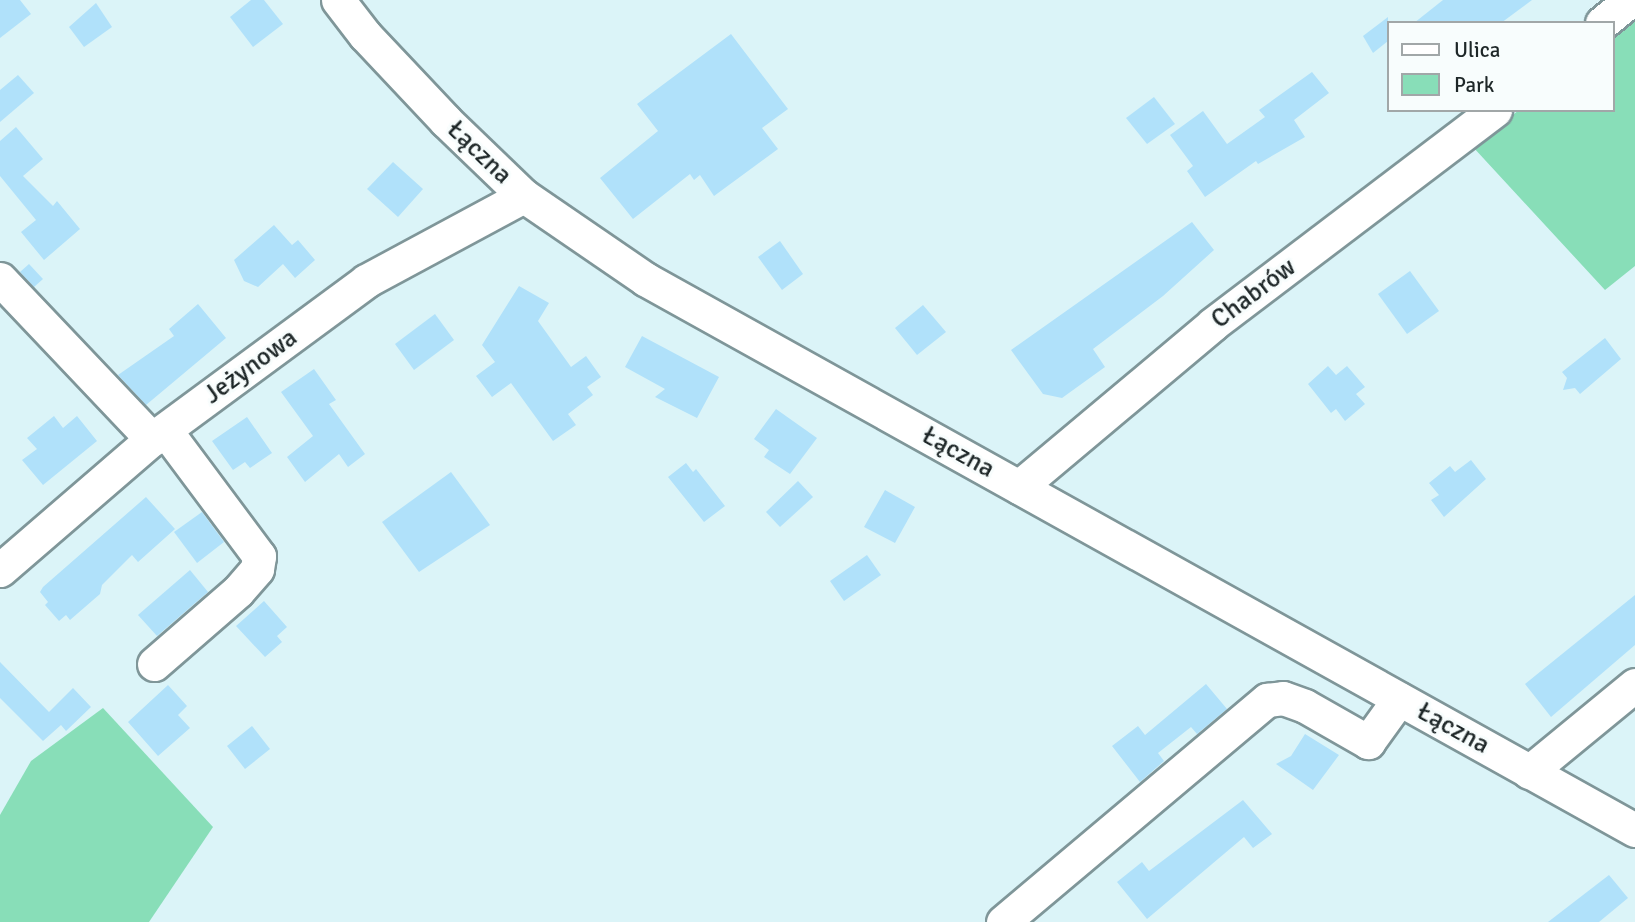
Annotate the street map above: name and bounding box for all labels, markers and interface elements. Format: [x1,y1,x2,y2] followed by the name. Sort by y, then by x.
[1386,21,1614,112] legend
[1454,37,1500,63] text: Ulica
[1454,72,1494,98] text: Park
[440,115,518,191] street label: Łączna
[1206,252,1302,336] street label: Chabrów
[198,323,304,411] street label: Jeżynowa
[916,420,1000,486] street label: Łączna
[1411,696,1495,762] street label: Łączna

